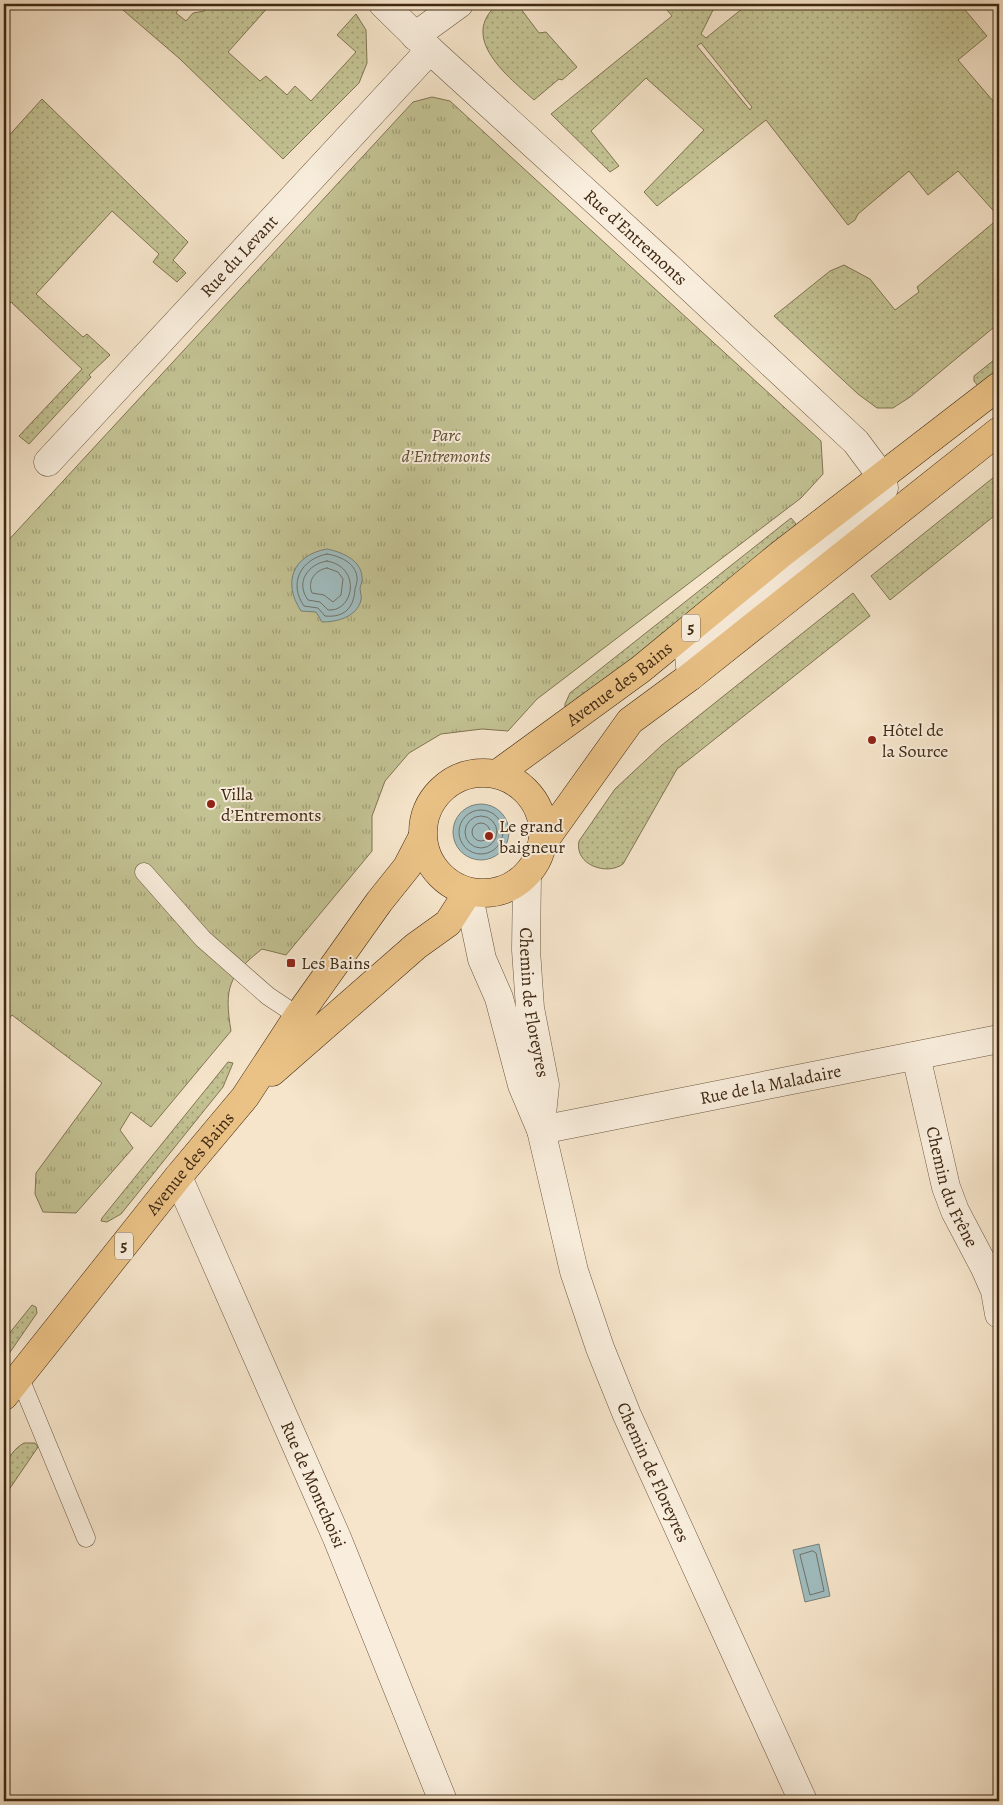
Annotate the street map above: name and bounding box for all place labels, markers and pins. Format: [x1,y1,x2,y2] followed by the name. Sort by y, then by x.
[882,718,948,763] place label: Hôtel de la Source
[866,734,878,746] marker: Hôtel de la Source
[220,782,322,827] place label: Villa d’Entremonts
[205,798,217,810] marker: Villa d’Entremonts
[499,814,565,859] place label: Le grand baigneur
[483,830,495,842] marker: Le grand baigneur
[301,951,370,975] place label: Les Bains
[285,957,297,969] marker: Les Bains

